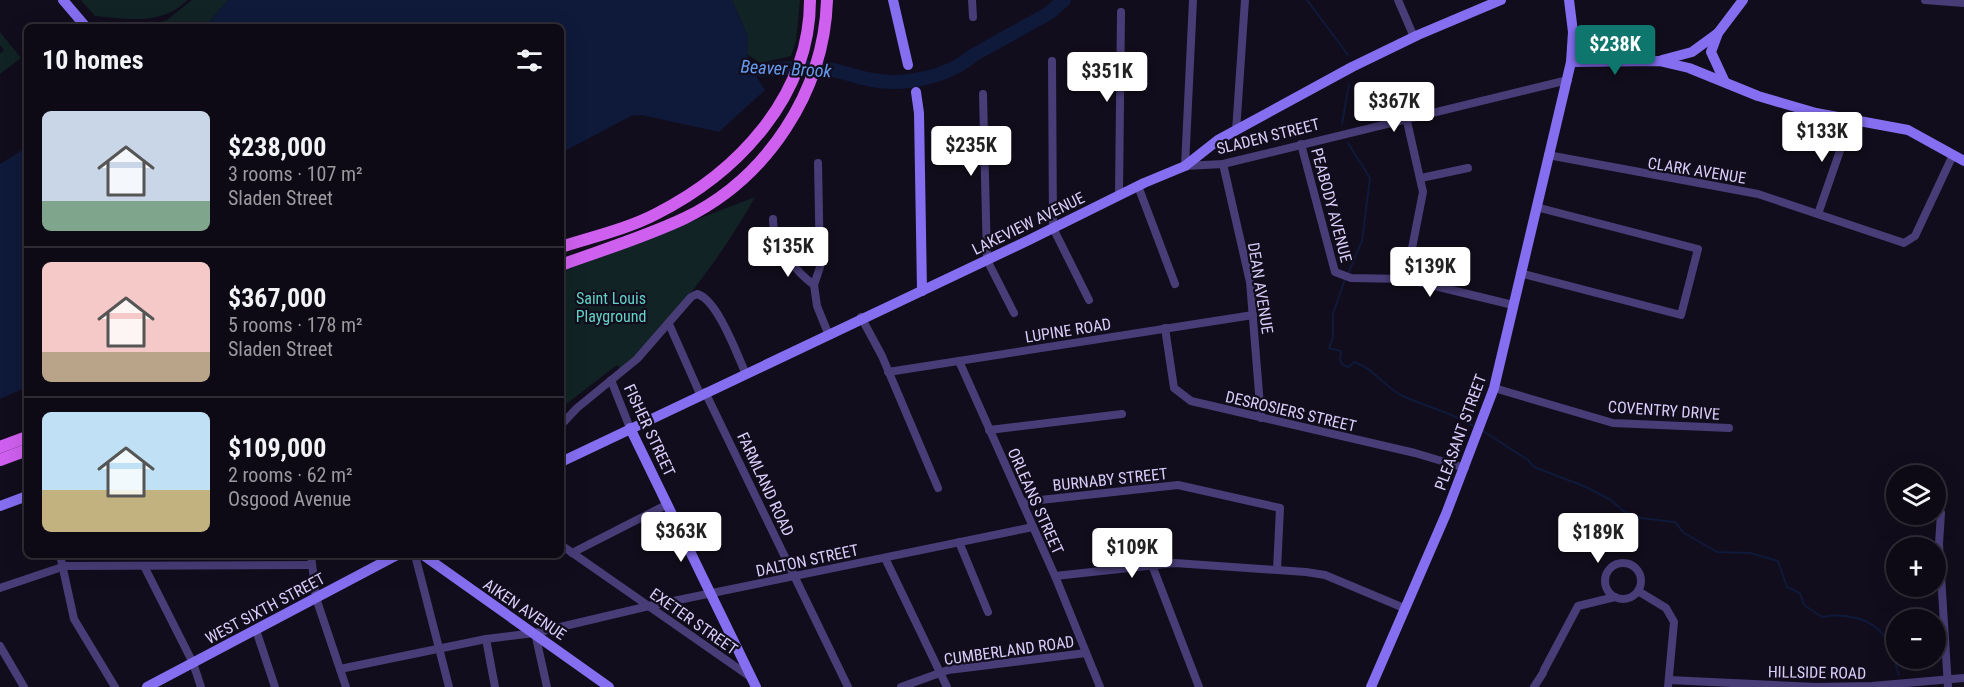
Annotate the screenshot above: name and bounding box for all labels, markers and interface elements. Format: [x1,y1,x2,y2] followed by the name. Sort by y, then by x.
[1573,25,1657,76] pin: $238K
[1589,32,1641,56] text: $238K
[513,44,546,77] icon: filters
[42,45,144,75] text: 10 homes
[1065,52,1149,103] pin: $351K
[740,56,833,81] water label: Beaver Brook
[1081,59,1133,83] text: $351K
[1352,82,1436,133] pin: $367K
[1368,89,1420,113] text: $367K
[1780,112,1864,163] pin: $133K
[1215,115,1322,158] street label: SLADEN STREET
[1796,119,1848,143] text: $133K
[929,126,1013,177] pin: $235K
[228,132,326,162] text: $238,000
[945,133,997,157] text: $235K
[90,135,162,207] icon: home
[1307,146,1356,264] street label: PEABODY AVENUE
[1646,153,1747,188] street label: CLARK AVENUE
[228,162,363,186] text: 3 rooms · 107 m²
[228,186,333,210] text: Sladen Street
[969,188,1088,259] street label: LAKEVIEW AVENUE
[746,227,830,278] pin: $135K
[762,234,814,258] text: $135K
[1244,241,1277,335] street label: DEAN AVENUE
[1388,247,1472,298] pin: $139K
[1404,254,1456,278] text: $139K
[228,283,326,313] text: $367,000
[90,286,162,358] icon: home
[576,289,646,326] park label: Saint Louis Playground
[228,313,363,337] text: 5 rooms · 178 m²
[1024,314,1112,347] street label: LUPINE ROAD
[228,337,333,361] text: Sladen Street
[1431,372,1490,493] street label: PLEASANT STREET
[620,381,679,479] street label: FISHER STREET
[1224,387,1358,436] street label: DESROSIERS STREET
[1607,397,1721,424] street label: COVENTRY DRIVE
[733,429,798,539] street label: FARMLAND ROAD
[228,433,326,463] text: $109,000
[90,436,162,508] icon: home
[1004,445,1067,557] street label: ORLEANS STREET
[228,463,353,487] text: 2 rooms · 62 m²
[1052,464,1168,495] street label: BURNABY STREET
[1886,465,1946,669] map controls
[1886,465,1946,525] button: layers
[228,487,351,511] text: Osgood Avenue
[639,512,723,563] pin: $363K
[1556,513,1640,564] pin: $189K
[655,519,707,543] text: $363K
[1572,520,1624,544] text: $189K
[1090,528,1174,579] pin: $109K
[1106,535,1158,559] text: $109K
[1886,537,1946,597] button: +
[754,540,860,581] street label: DALTON STREET
[202,569,328,648] street label: WEST SIXTH STREET
[480,575,570,644] street label: AIKEN AVENUE
[646,584,741,659] street label: EXETER STREET
[1886,609,1946,669] button: −
[943,632,1075,669] street label: CUMBERLAND ROAD
[1768,662,1866,683] street label: HILLSIDE ROAD

